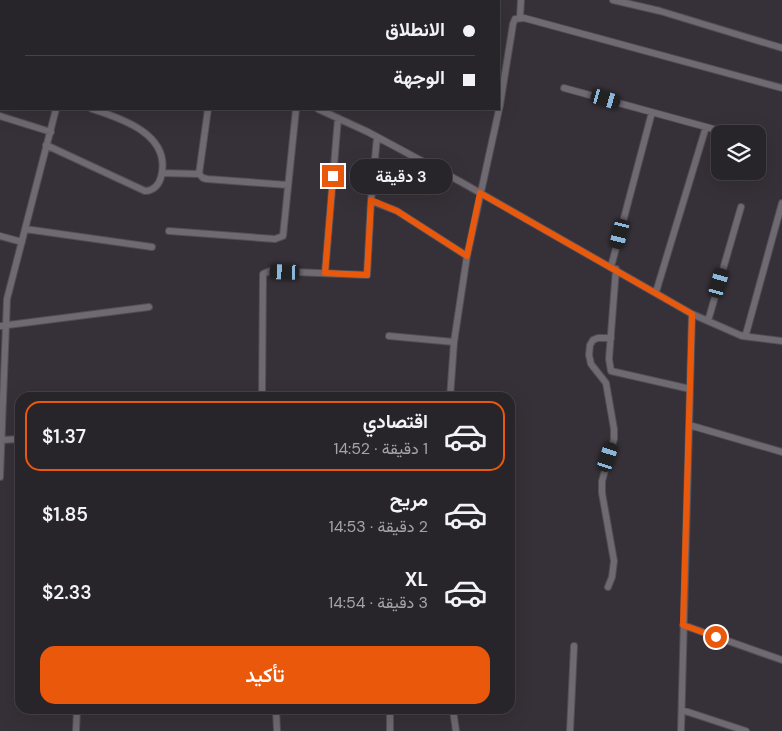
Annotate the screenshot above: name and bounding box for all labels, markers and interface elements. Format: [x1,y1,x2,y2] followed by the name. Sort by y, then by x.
[385,17,445,42] text: الانطلاق
[393,65,445,90] text: الوجهة
[589,88,622,110] car
[711,125,766,180] map controls
[711,125,766,180] button: layers
[350,158,453,194] callout: 3 دقيقة
[322,165,344,187] route end
[375,166,427,187] text: 3 دقيقة
[609,218,630,250] car
[269,264,300,280] car
[707,267,730,299] car
[363,409,428,434] text: اقتصادي
[443,414,488,459] icon: car
[42,424,86,449] text: $1.37
[333,438,428,459] text: 1 دقيقة · 14:52
[596,440,619,474] car
[390,487,428,512] text: مريح
[443,492,488,537] icon: car
[42,502,88,527] text: $1.85
[329,516,428,537] text: 2 دقيقة · 14:53
[405,567,428,592] text: XL
[443,570,488,615] icon: car
[42,580,92,605] text: $2.33
[328,592,428,613] text: 3 دقيقة · 14:54
[705,626,727,648] route start
[40,646,490,704] button: تأكيد

